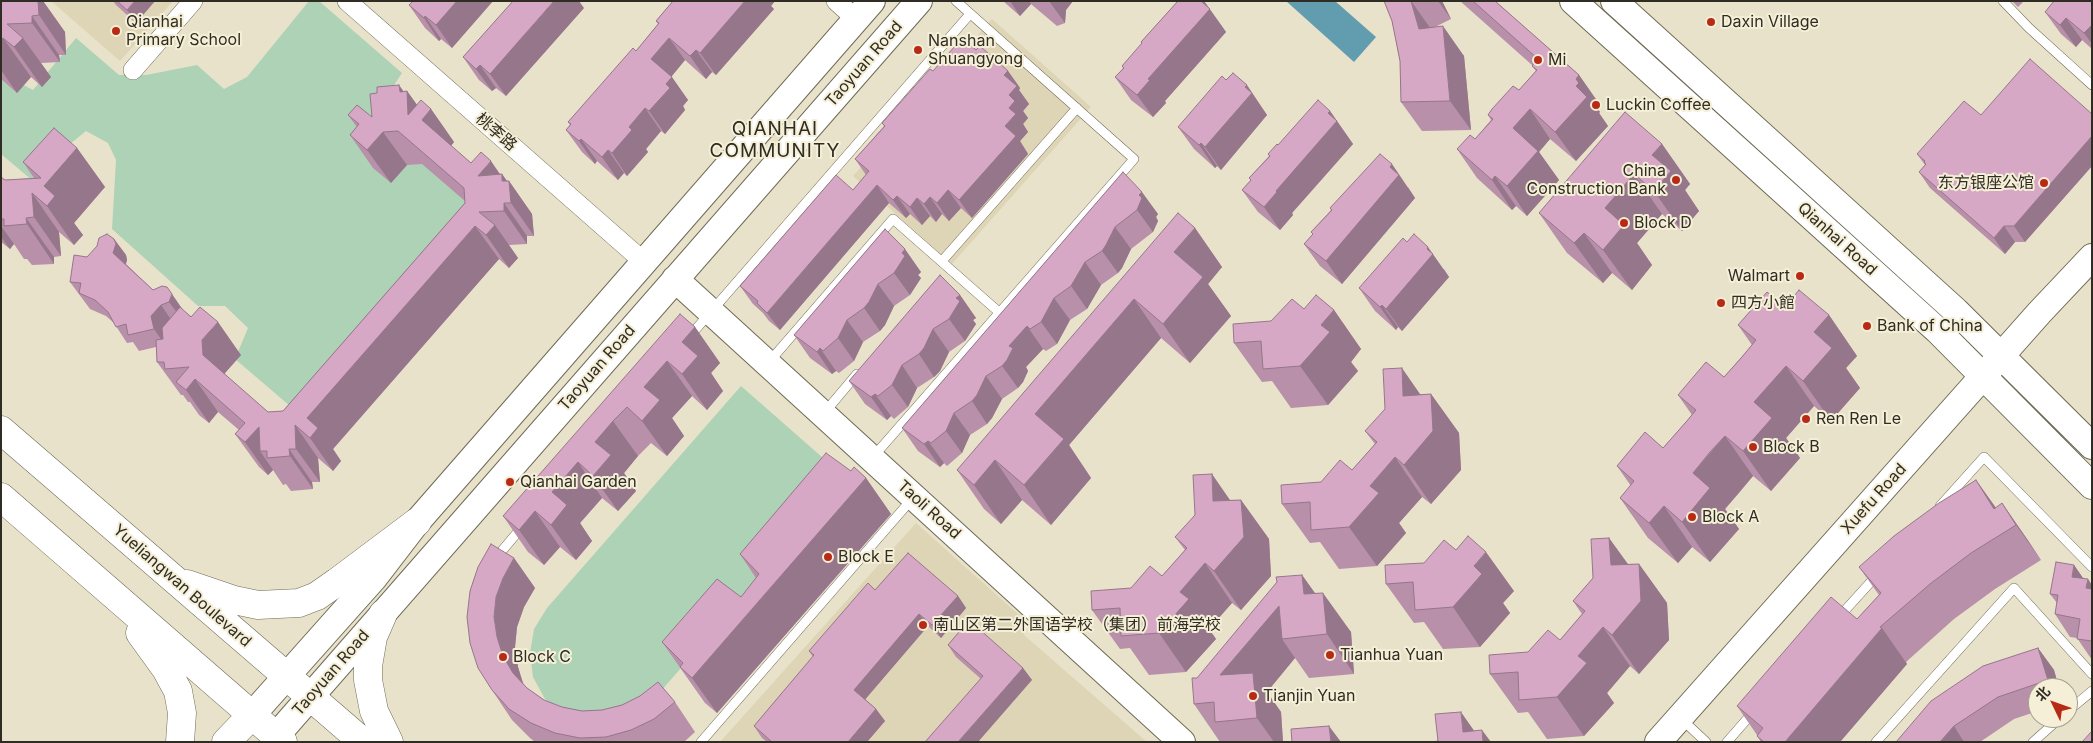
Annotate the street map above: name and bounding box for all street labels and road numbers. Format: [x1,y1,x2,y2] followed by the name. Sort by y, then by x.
[822,17,906,111] street label: Taoyuan Road
[472,109,520,155] street label: 桃李路
[1793,198,1881,280] street label: Qianhai Road
[555,321,639,415] street label: Taoyuan Road
[1837,460,1911,538] street label: Xuefu Road
[893,477,965,543] street label: Taoli Road
[109,521,255,651] street label: Yueliangwan Boulevard
[289,626,373,720] street label: Taoyuan Road

